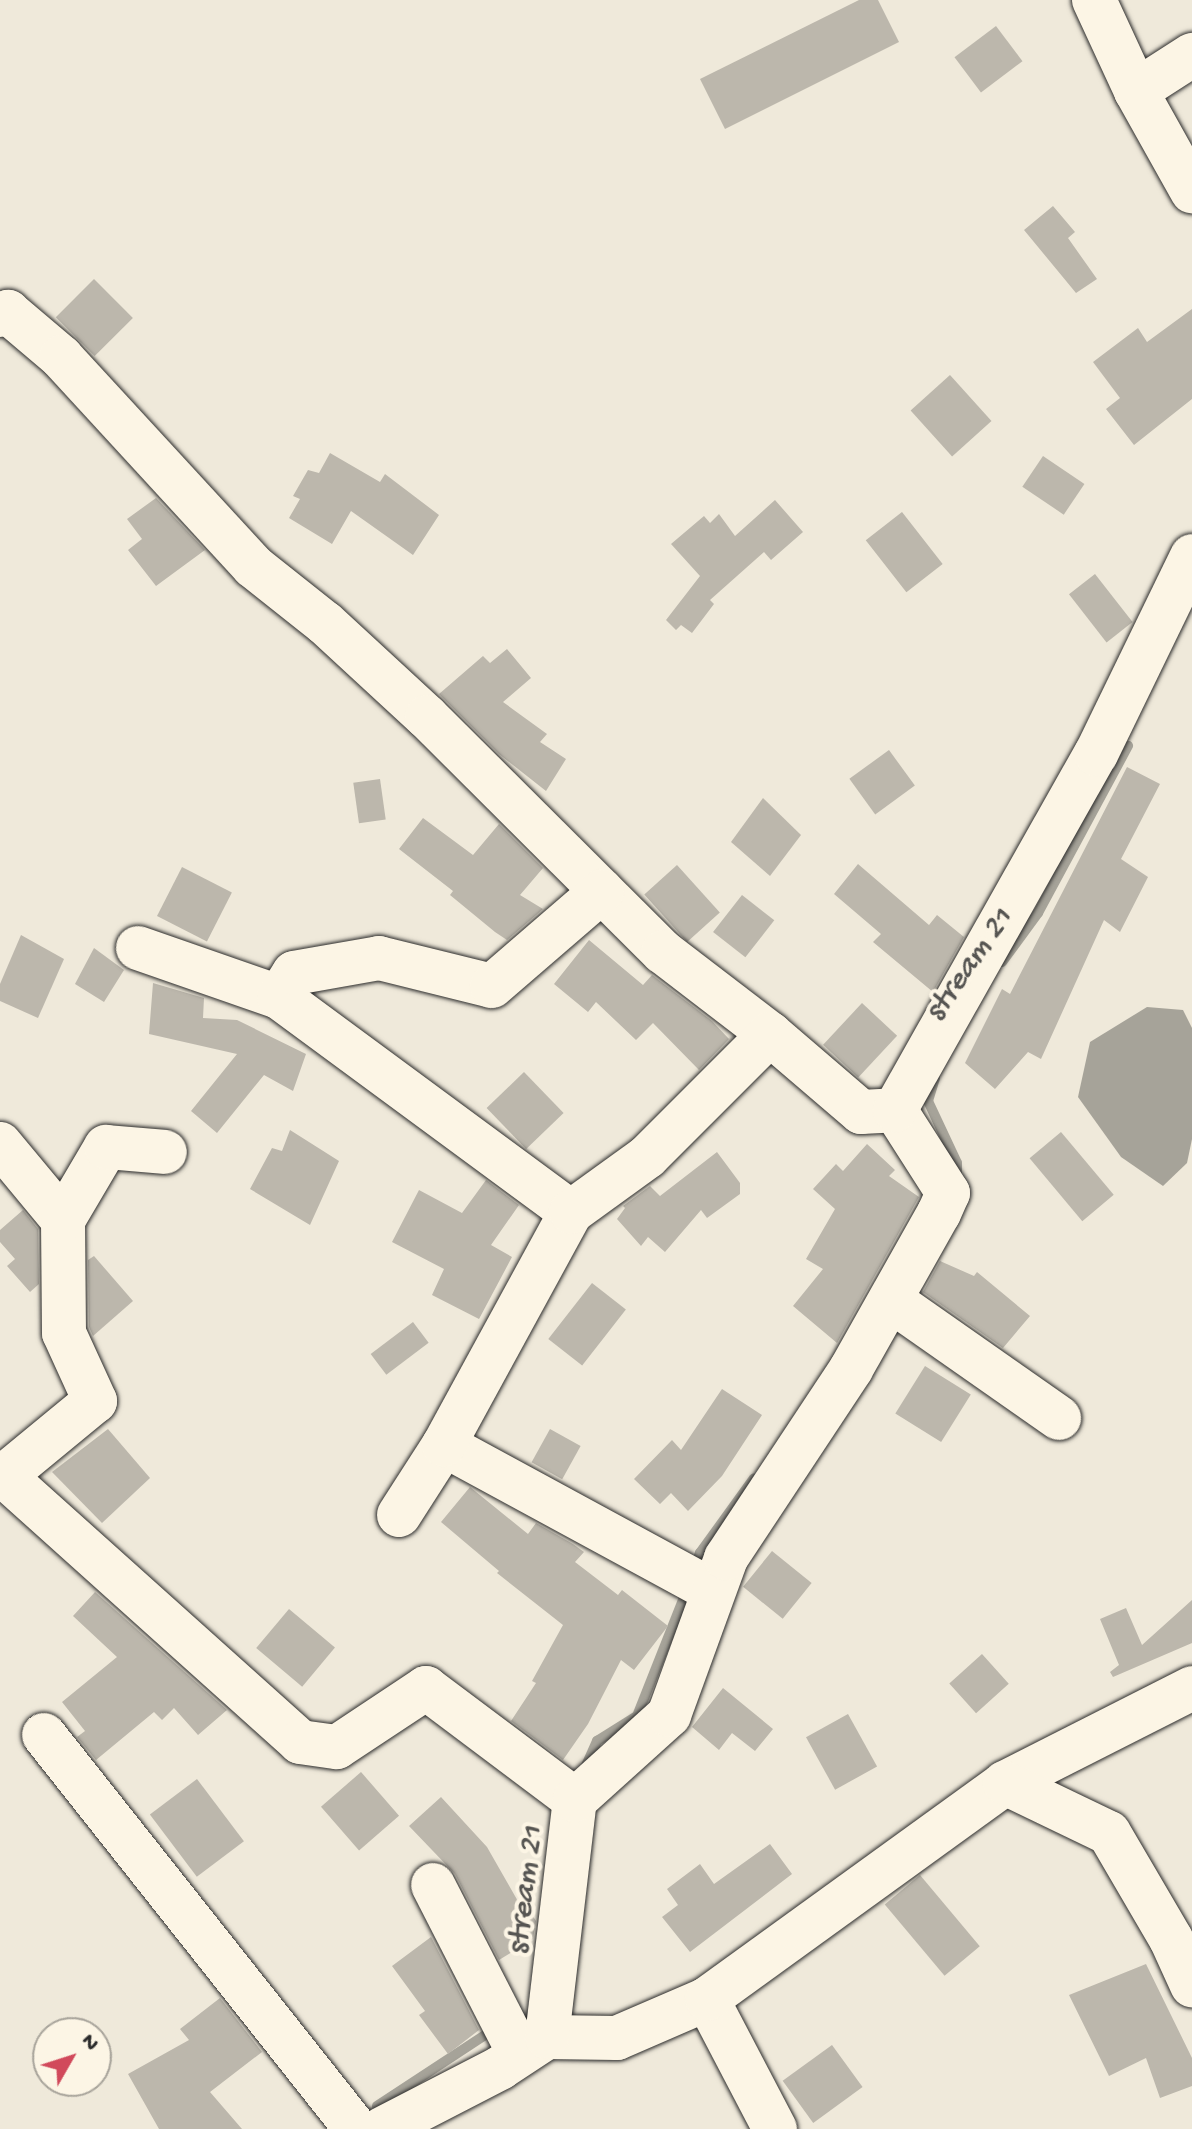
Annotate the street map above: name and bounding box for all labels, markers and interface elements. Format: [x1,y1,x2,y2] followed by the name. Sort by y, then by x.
[917,902,1023,1030] water label: stream 21
[500,1824,554,1958] water label: stream 21
[32,2017,112,2097] north arrow
[74,2029,104,2057] text: N

